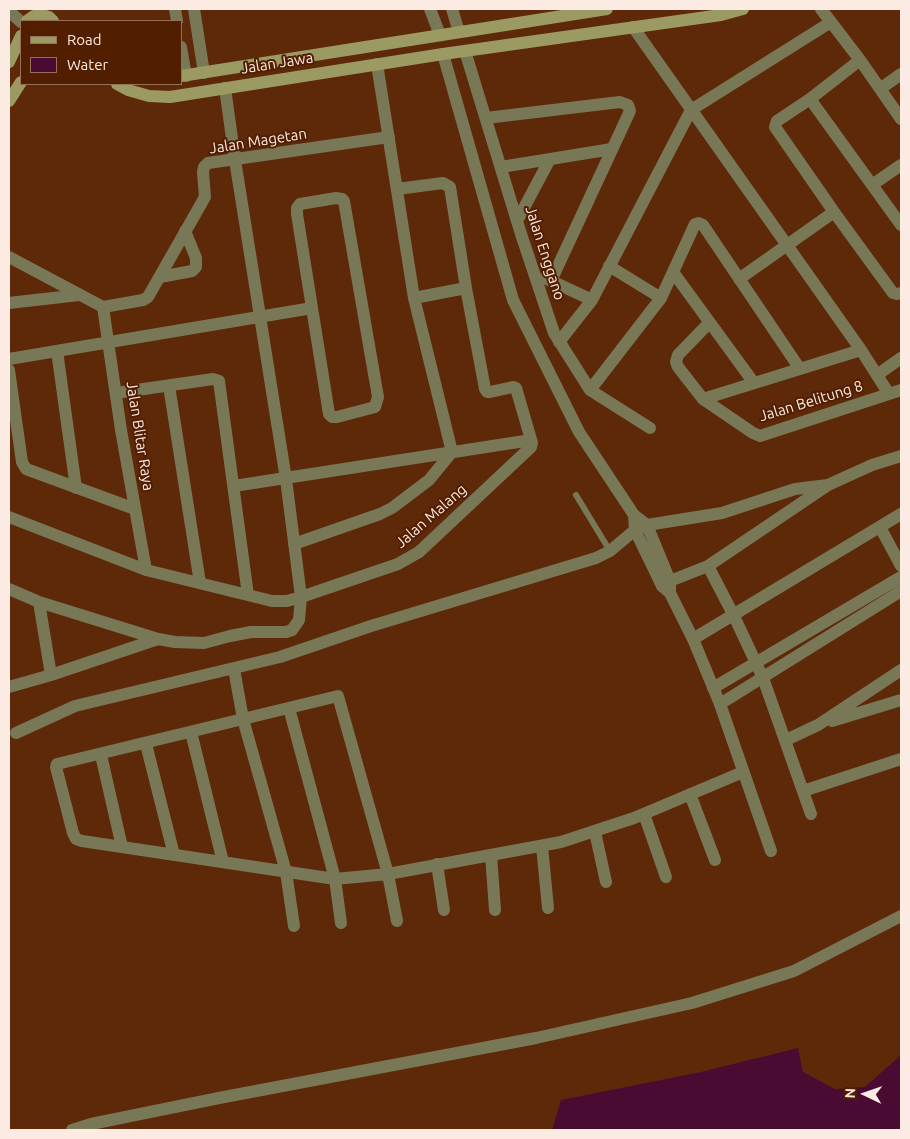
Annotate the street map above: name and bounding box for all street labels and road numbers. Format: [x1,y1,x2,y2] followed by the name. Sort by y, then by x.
[239,48,315,78] street label: Jalan Jawa
[208,124,308,158] street label: Jalan Magetan
[521,204,569,302] street label: Jalan Enggano
[757,377,865,425] street label: Jalan Belitung 8
[122,380,158,492] street label: Jalan Blitar Raya
[392,480,470,552] street label: Jalan Malang

